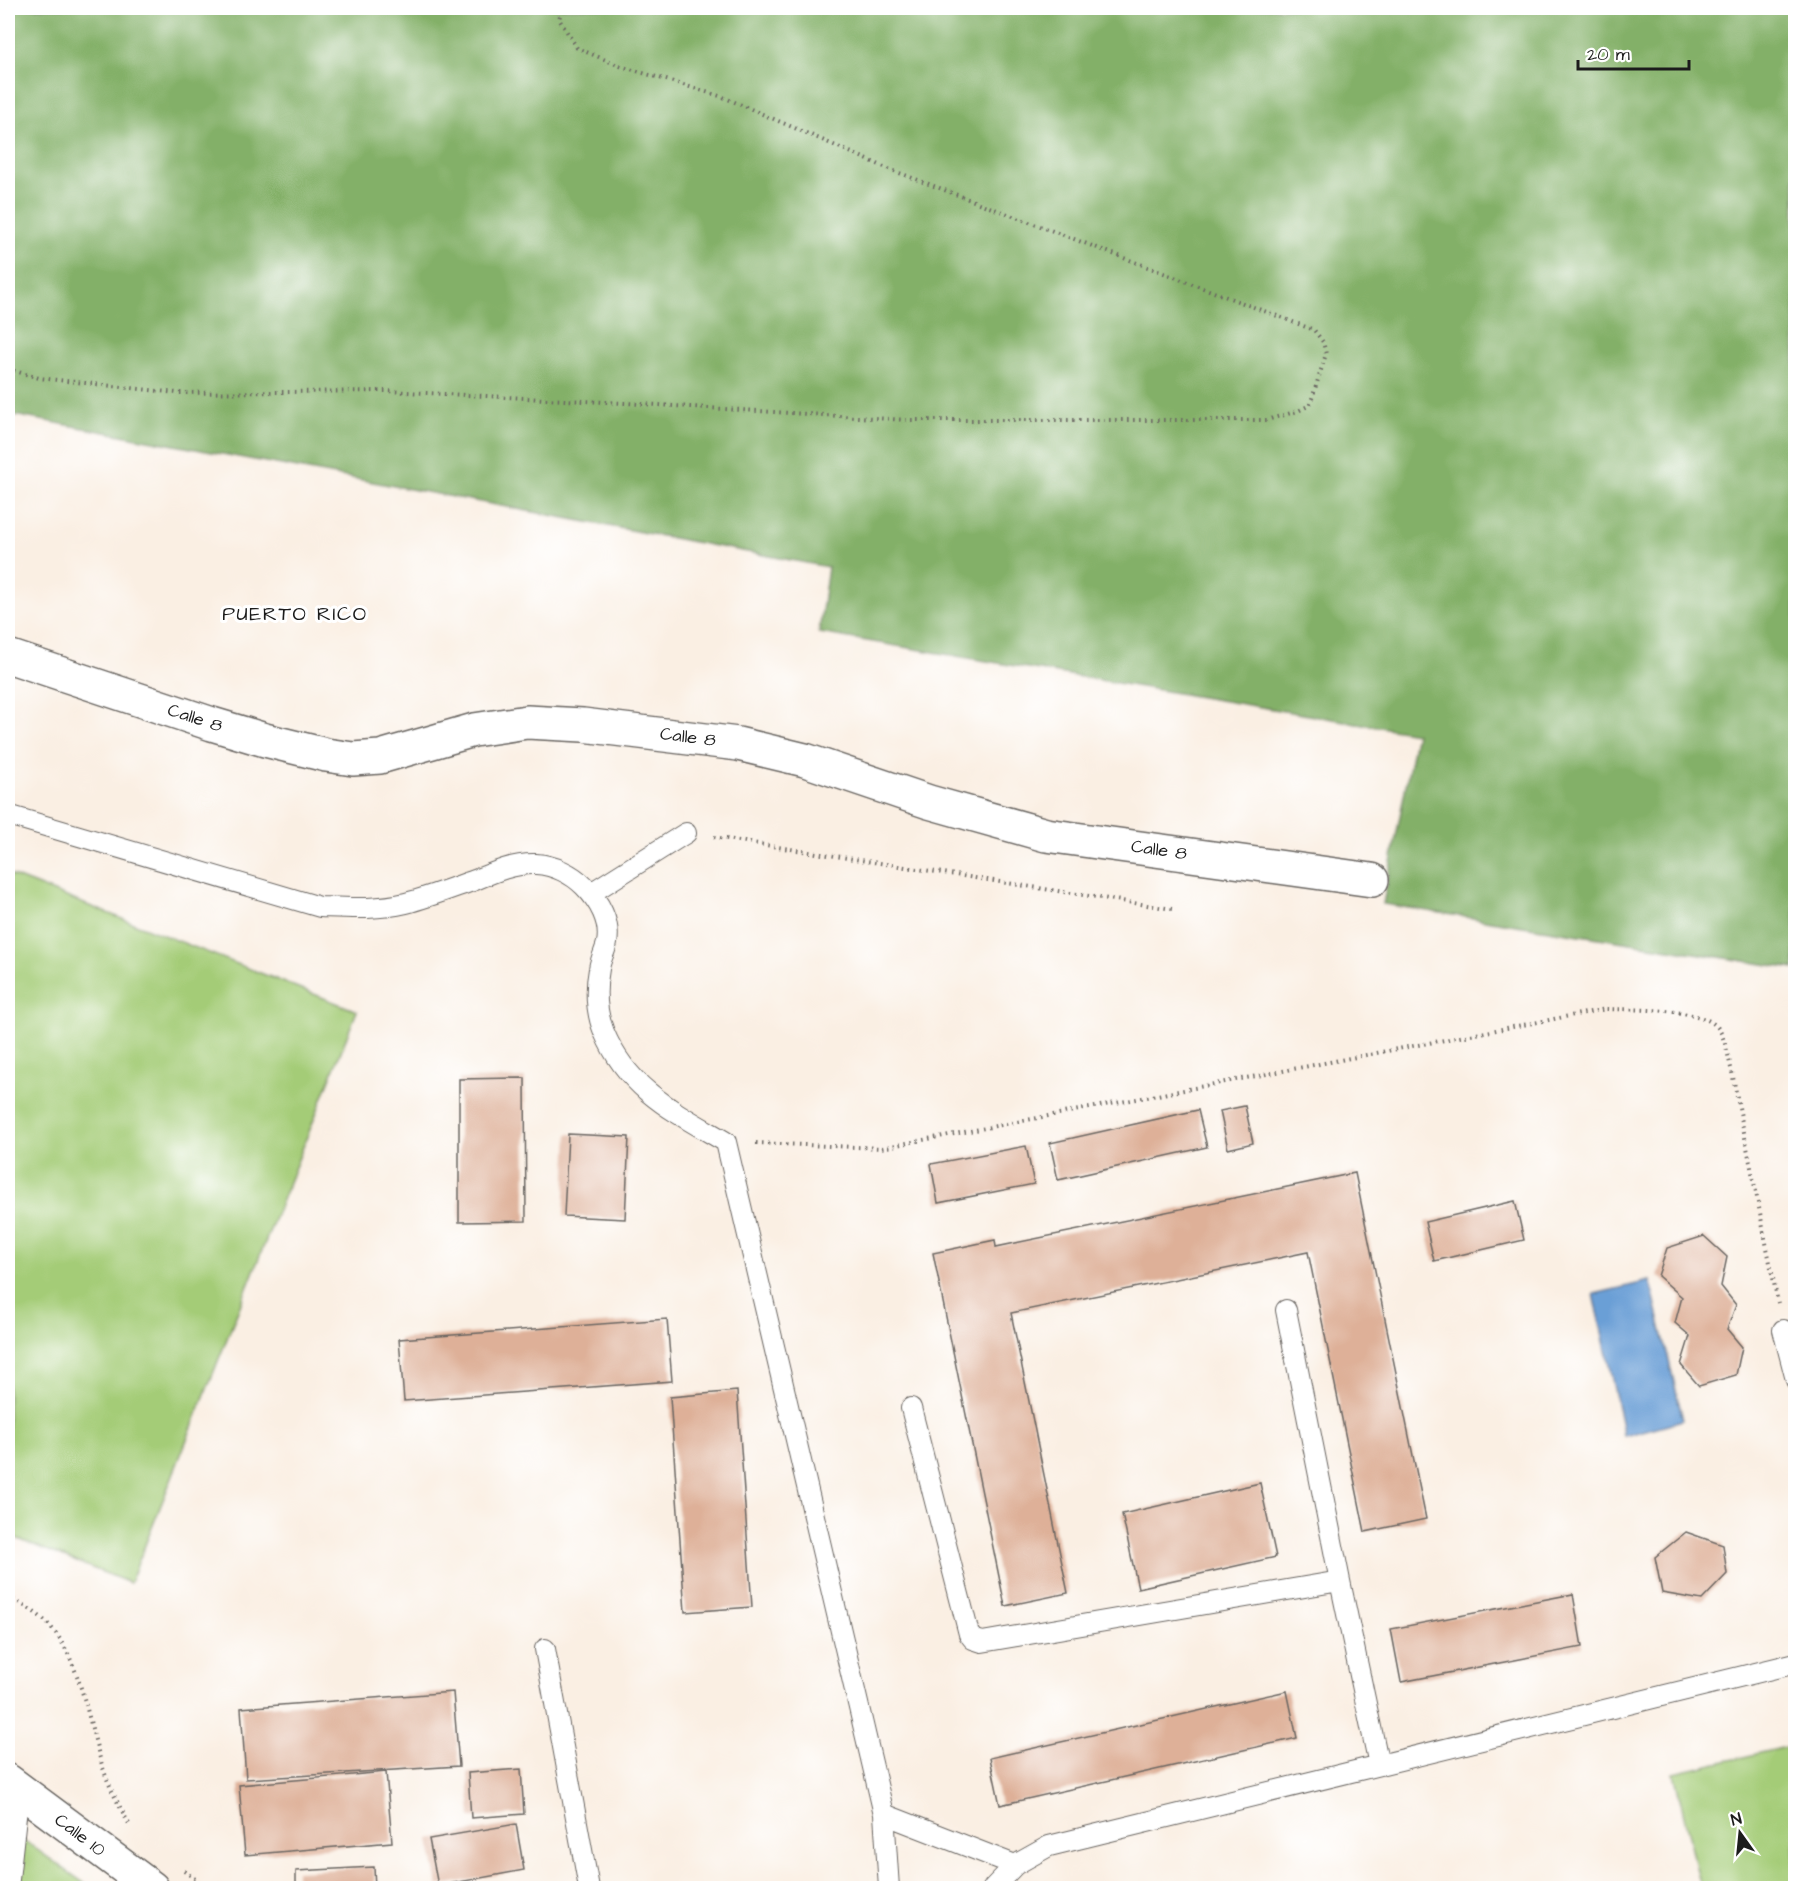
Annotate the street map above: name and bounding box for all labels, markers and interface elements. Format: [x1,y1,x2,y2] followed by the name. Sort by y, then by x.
[1578,33,1689,71] scale bar
[1587,42,1630,67] text: 20 m
[222,600,368,628] district label: PUERTO RICO
[164,697,226,739] street label: Calle 8
[659,721,718,753] street label: Calle 8
[1129,834,1189,866] street label: Calle 8
[1710,1803,1770,1863] north arrow
[49,1808,111,1862] street label: Calle 10
[1729,1808,1744,1831] text: N

